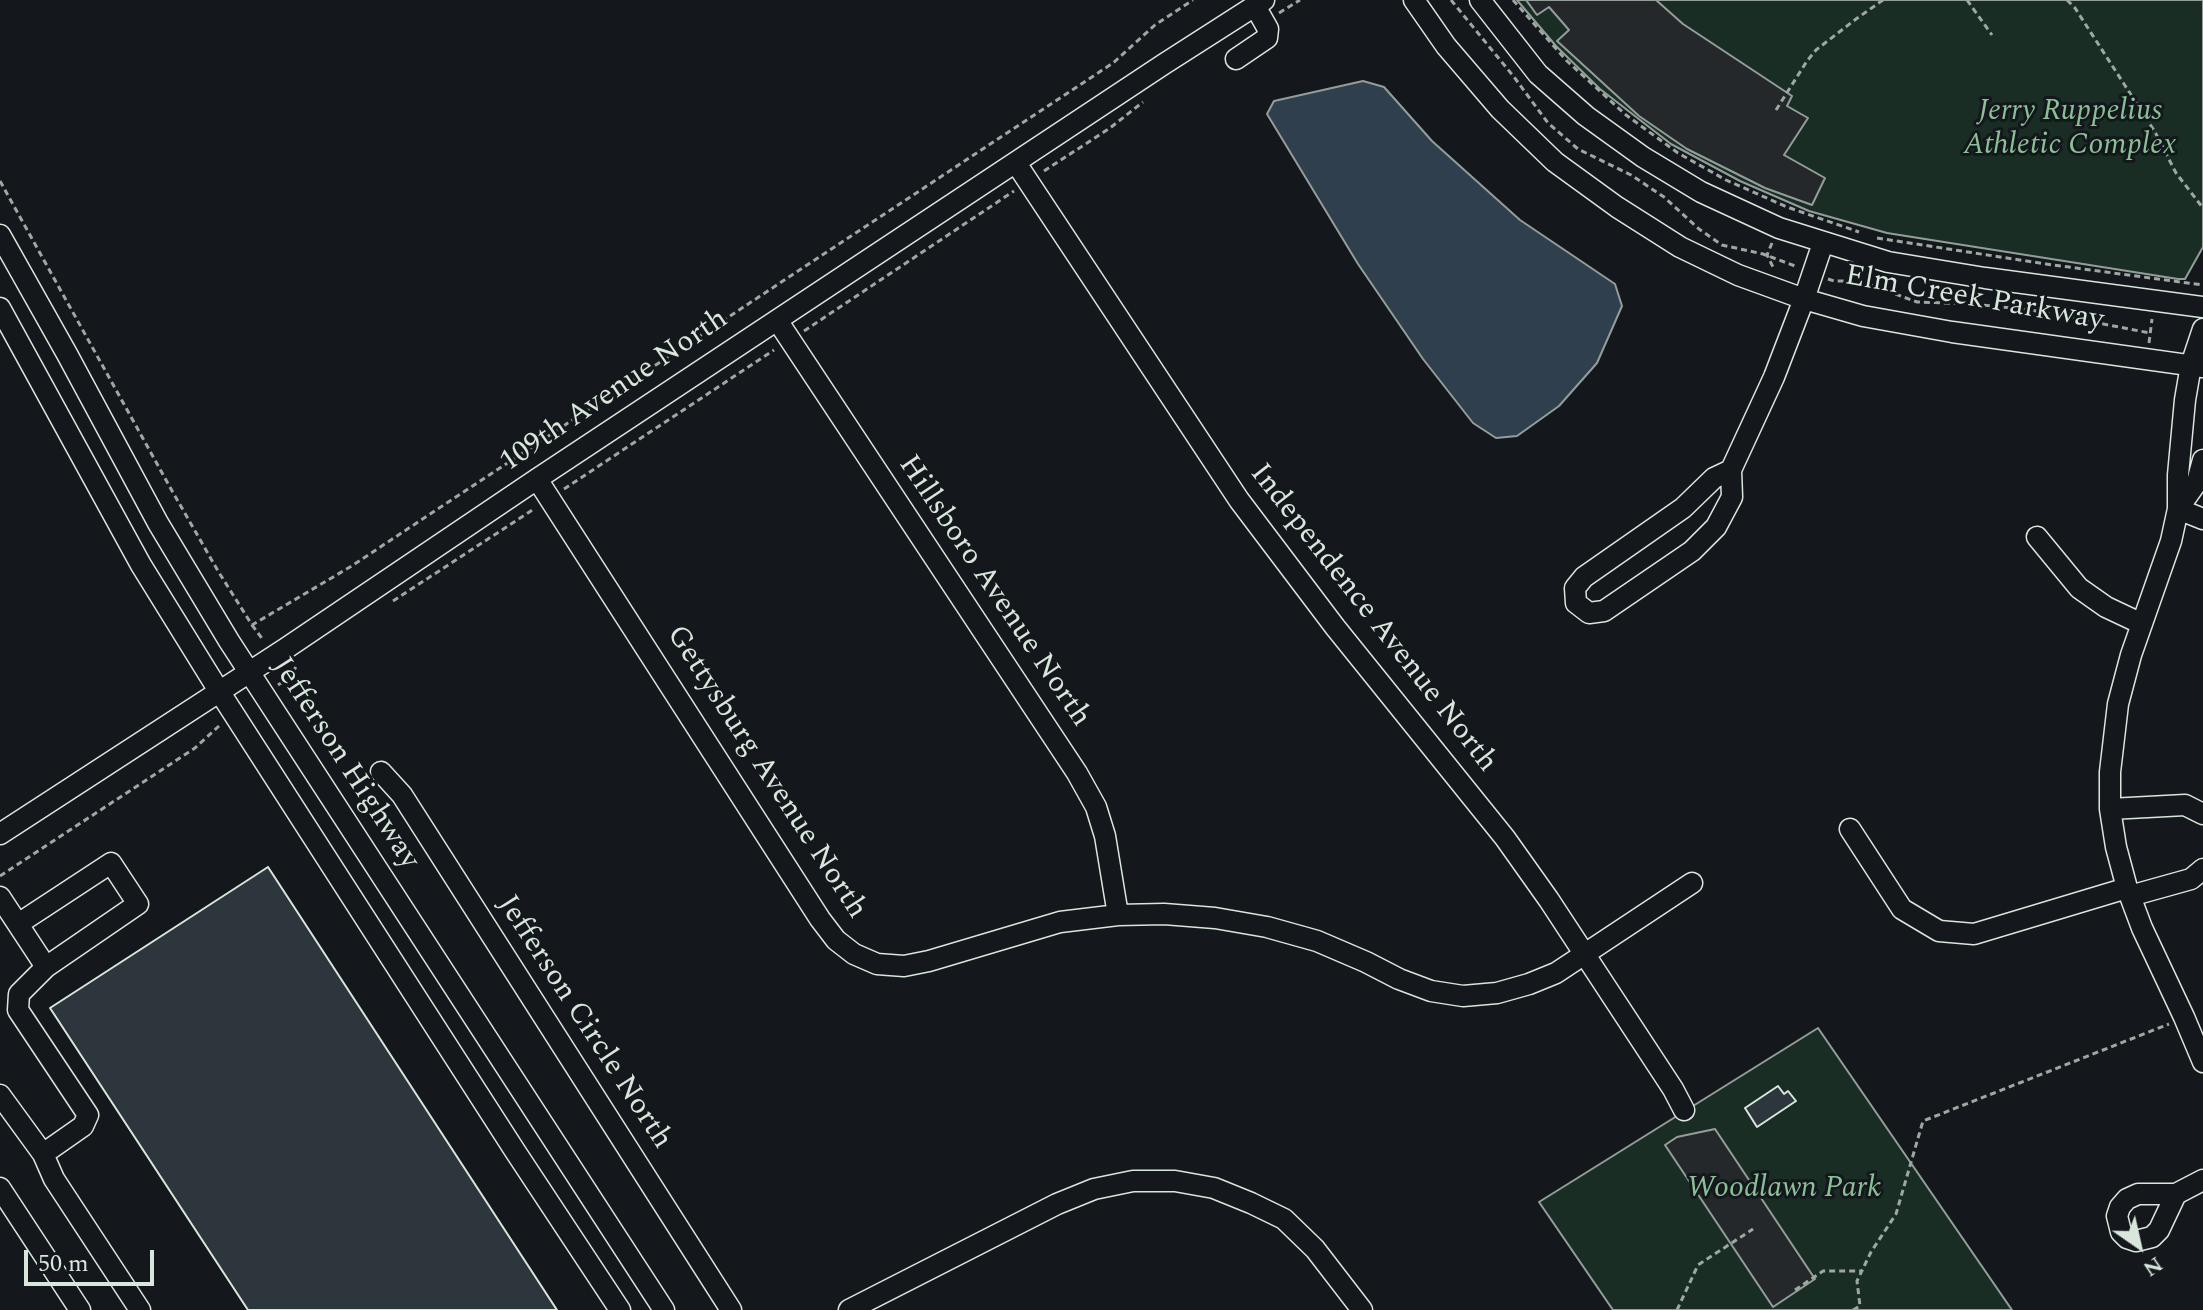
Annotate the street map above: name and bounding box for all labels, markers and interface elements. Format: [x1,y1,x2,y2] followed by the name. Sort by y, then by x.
[1964,95,2176,166] park label: Jerry Ruppelius Athletic Complex
[1842,260,2106,340] street label: Elm Creek Parkway
[494,302,736,482] street label: 109th Avenue North
[889,450,1097,734] street label: Hillsboro Avenue North
[1240,458,1504,780] street label: Independence Avenue North
[657,620,873,926] street label: Gettysburg Avenue North
[262,651,426,877] street label: Jefferson Highway
[488,889,678,1157] street label: Jefferson Circle North
[1687,1172,1881,1208] park label: Woodlawn Park
[2099,1206,2179,1286] north arrow
[28,1234,158,1284] scale bar
[38,1246,89,1282] text: 50 m
[2136,1248,2169,1285] text: N

